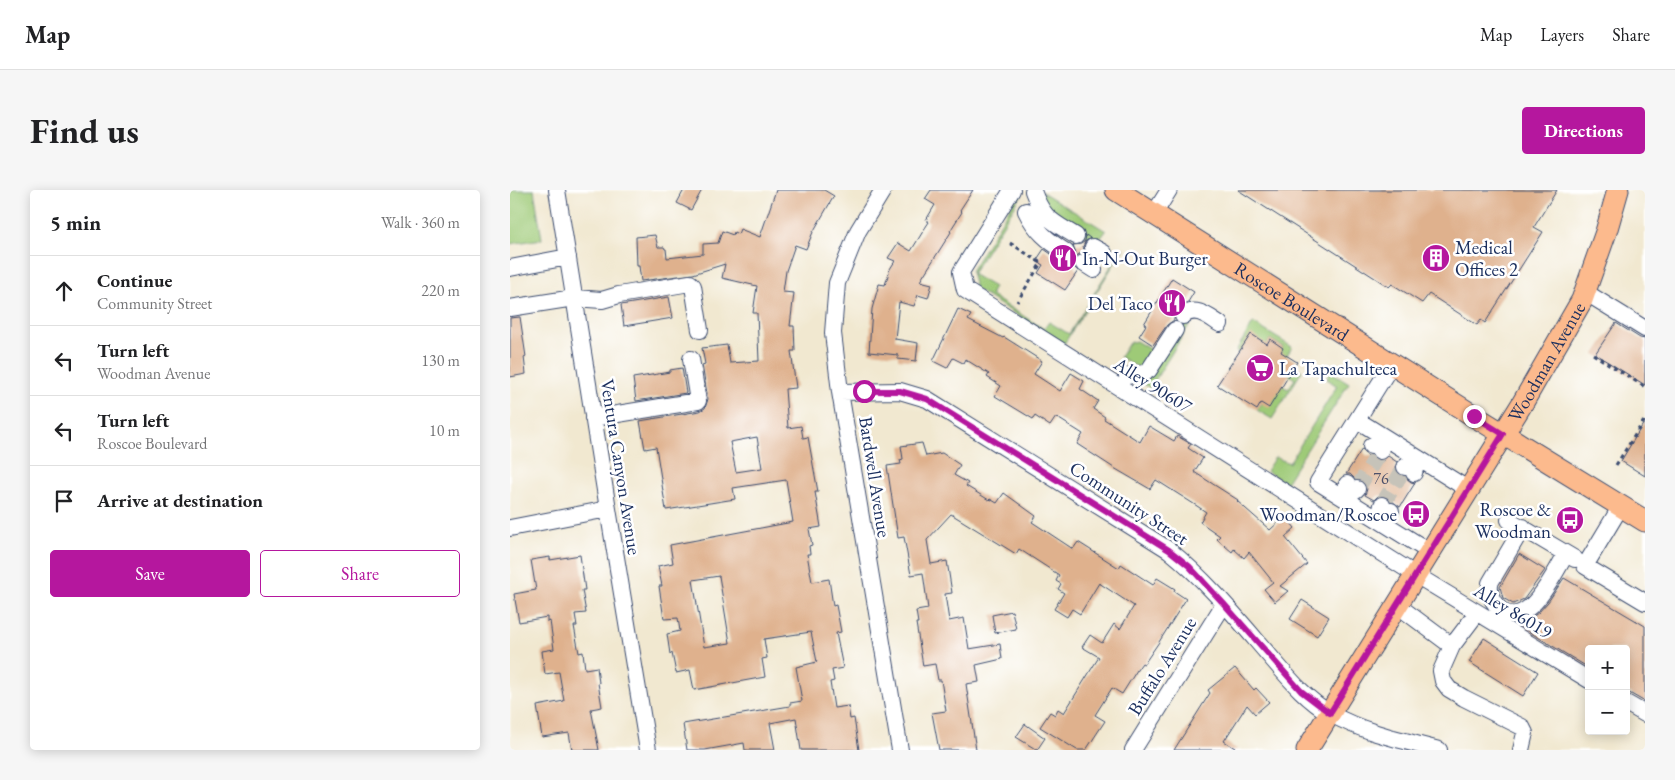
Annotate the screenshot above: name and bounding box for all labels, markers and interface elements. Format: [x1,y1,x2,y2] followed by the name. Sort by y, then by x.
[25,19,70,50] text: Map
[1480,23,1512,46] text: Map
[1540,23,1584,46] text: Layers
[1612,23,1650,46] text: Share
[1522,107,1645,154] button: Directions
[30,108,139,153] text: Find us
[50,209,101,236] text: 5 min
[381,212,460,233] text: Walk · 360 m
[1455,235,1518,282] place label: Medical Offices 2
[1048,243,1078,273] restaurant icon: In-N-Out Burger
[1421,243,1451,273] building icon: Medical Offices 2
[1082,246,1208,271] place label: In-N-Out Burger
[1230,255,1354,347] street label: Roscoe Boulevard
[97,268,172,293] text: Continue
[50,277,78,305] icon: ahead
[421,280,460,301] text: 220 m
[1157,288,1187,318] restaurant icon: Del Taco
[1088,291,1153,316] place label: Del Taco
[97,293,212,314] text: Community Street
[1501,297,1591,427] street label: Woodman Avenue
[97,338,169,363] text: Turn left
[50,347,78,375] icon: left
[421,350,460,371] text: 130 m
[1108,351,1197,419] street label: Alley 90607
[1245,353,1275,383] supermarket icon: La Tapachulteca
[1279,356,1398,381] place label: La Tapachulteca
[97,363,210,384] text: Woodman Avenue
[595,377,647,557] street label: Ventura Canyon Avenue
[853,380,876,403] route start
[1463,405,1486,428] route end
[97,408,169,433] text: Turn left
[853,415,897,539] street label: Bardwell Avenue
[50,417,78,445] icon: left
[429,420,460,441] text: 10 m
[97,433,207,454] text: Roscoe Boulevard
[1065,455,1193,551] street label: Community Street
[1373,468,1389,489] house number: 76
[50,487,78,515] icon: arrive
[97,488,263,513] text: Arrive at destination
[1475,497,1551,544] place label: Roscoe & Woodman
[1401,499,1431,529] bus stop icon: Woodman/Roscoe
[1260,502,1397,527] place label: Woodman/Roscoe
[1555,505,1585,535] bus stop icon: Roscoe & Woodman
[50,550,250,597] button: Save
[260,550,460,597] button: Share
[1468,577,1557,644] street label: Alley 86019
[1122,612,1202,720] street label: Buffalo Avenue
[1585,645,1630,735] map controls
[1585,645,1630,690] button: +
[1585,690,1630,735] button: −

